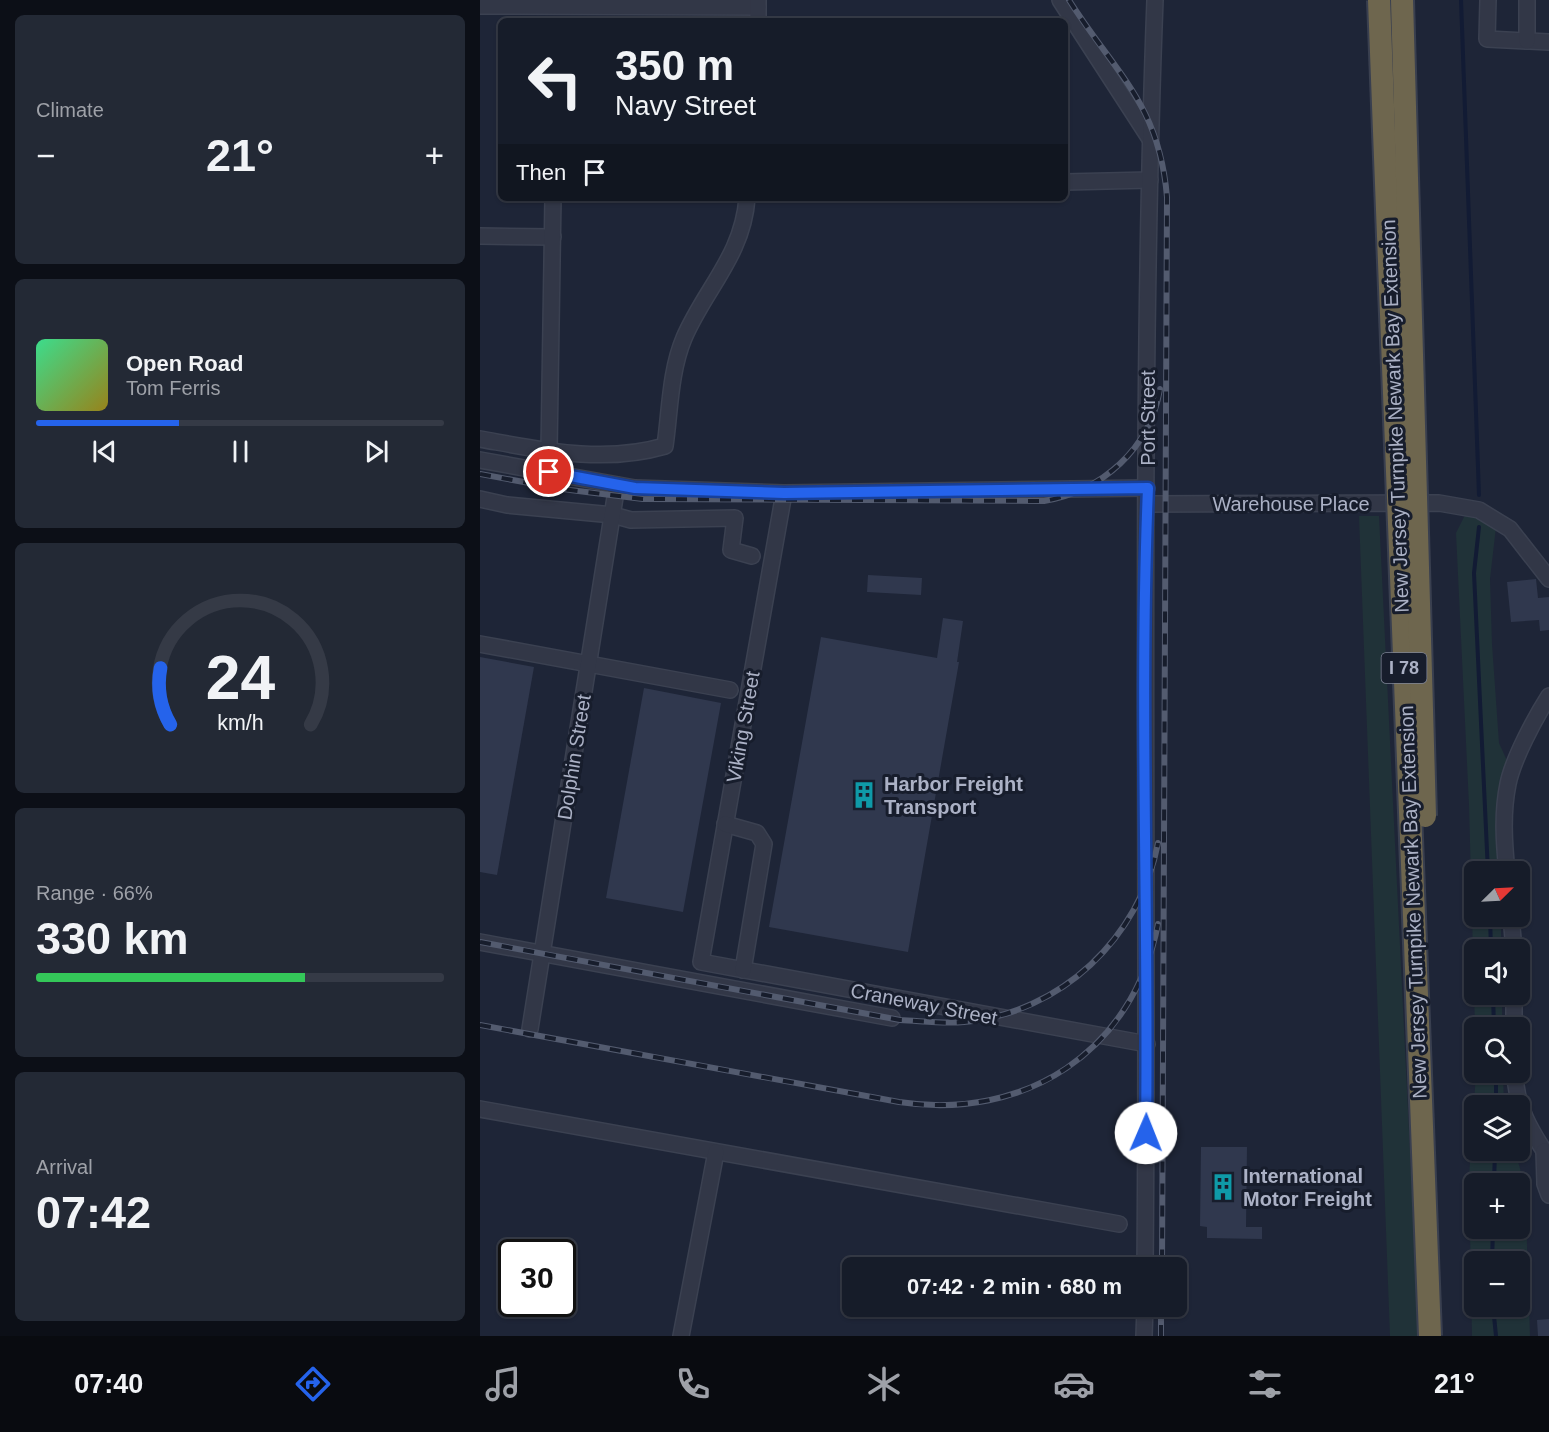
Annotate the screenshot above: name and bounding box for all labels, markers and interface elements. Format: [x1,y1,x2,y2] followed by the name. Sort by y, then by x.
[516,42,594,120] icon: left
[615,42,734,89] text: 350 m
[615,91,756,121] text: Navy Street
[36,99,104,121] text: Climate
[206,130,274,181] text: 21°
[36,137,55,174] text: −
[425,137,444,174] text: +
[578,156,611,189] icon: arrive
[516,160,566,185] text: Then
[1377,219,1413,613] street label: New Jersey Turnpike Newark Bay Extension
[126,351,243,376] text: Open Road
[1137,370,1159,466] street label: Port Street
[126,377,220,399] text: Tom Ferris
[88,435,121,468] icon: previous
[224,435,257,468] icon: pause
[360,435,393,468] icon: next
[523,446,574,497] pin
[532,455,565,488] icon: arrive
[1212,493,1370,515] street label: Warehouse Place
[205,643,275,712] text: 24
[1382,653,1426,683] road number: I 78
[722,669,764,785] street label: Viking Street
[553,692,595,821] street label: Dolphin Street
[1395,705,1431,1099] street label: New Jersey Turnpike Newark Bay Extension
[217,711,263,735] text: km/h
[884,773,1023,818] place label: Harbor Freight Transport
[849,780,879,810] building icon: Harbor Freight Transport
[1464,861,1530,927] north arrow
[1464,861,1530,1317] map controls
[36,882,153,904] text: Range · 66%
[36,913,189,964] text: 330 km
[1464,939,1530,1005] button: sound
[849,979,1000,1029] street label: Craneway Street
[1464,1017,1530,1083] button: search
[1464,1095,1530,1161] button: layers
[1114,1101,1178,1165] position arrow
[36,1156,93,1178] text: Arrival
[1243,1165,1372,1210] place label: International Motor Freight
[1208,1172,1238,1202] building icon: International Motor Freight
[1464,1173,1530,1239] button: +
[36,1187,151,1238] text: 07:42
[498,1239,576,1317] speed limit sign: 30
[1464,1251,1530,1317] button: −
[907,1274,1122,1299] text: 07:42 · 2 min · 680 m
[292,1363,334,1405] icon: directions
[482,1363,524,1405] icon: music
[672,1363,714,1405] icon: phone
[863,1363,905,1405] icon: climate
[1053,1363,1095,1405] icon: car
[1244,1363,1286,1405] icon: filters
[74,1369,143,1399] text: 07:40
[1434,1369,1475,1399] text: 21°

